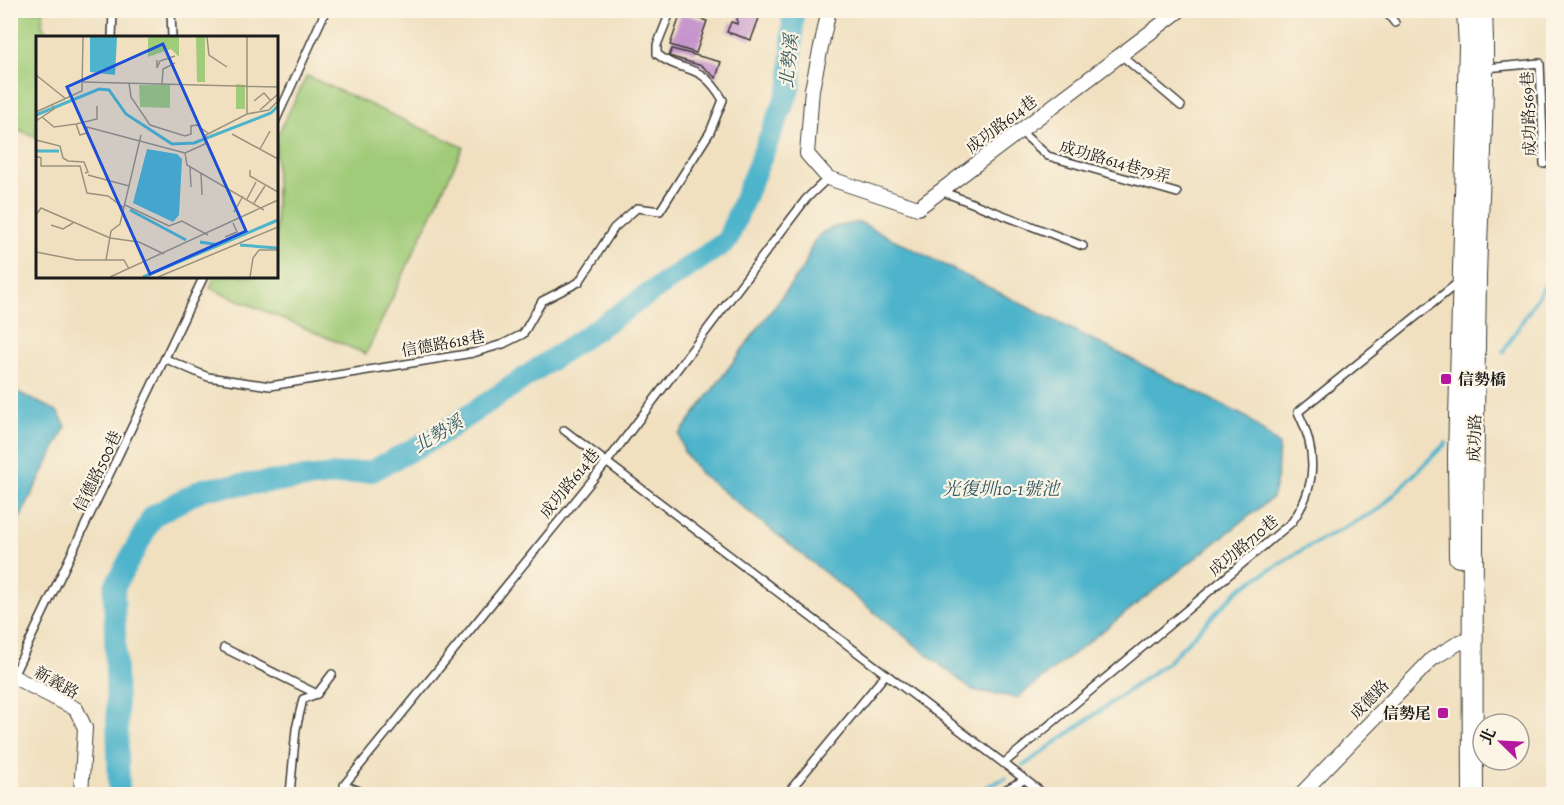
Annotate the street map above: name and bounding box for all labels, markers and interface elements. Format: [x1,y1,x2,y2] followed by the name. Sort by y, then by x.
[775,31,803,89] water label: 北勢溪
[36,36,278,278] inset map
[1517,71,1541,157] street label: 成功路569巷
[961,91,1042,159] street label: 成功路614巷
[1057,136,1173,188] street label: 成功路614巷79弄
[400,326,487,362] street label: 信德路618巷
[1458,369,1506,391] place label: 信勢橋
[1439,372,1453,386] marker: 信勢橋
[409,409,469,458] water label: 北勢溪
[1463,414,1487,462] street label: 成功路
[69,427,127,516] street label: 信德路500巷
[535,444,605,523] street label: 成功路614巷
[942,477,1062,501] water label: 光復圳10-1號池
[1204,510,1283,581] street label: 成功路710巷
[30,662,83,704] street label: 新義路
[1345,675,1394,725] street label: 成德路
[1383,703,1431,725] place label: 信勢尾
[1436,706,1450,720] marker: 信勢尾
[1471,712,1531,772] north arrow
[1475,725,1502,748] text: 北

